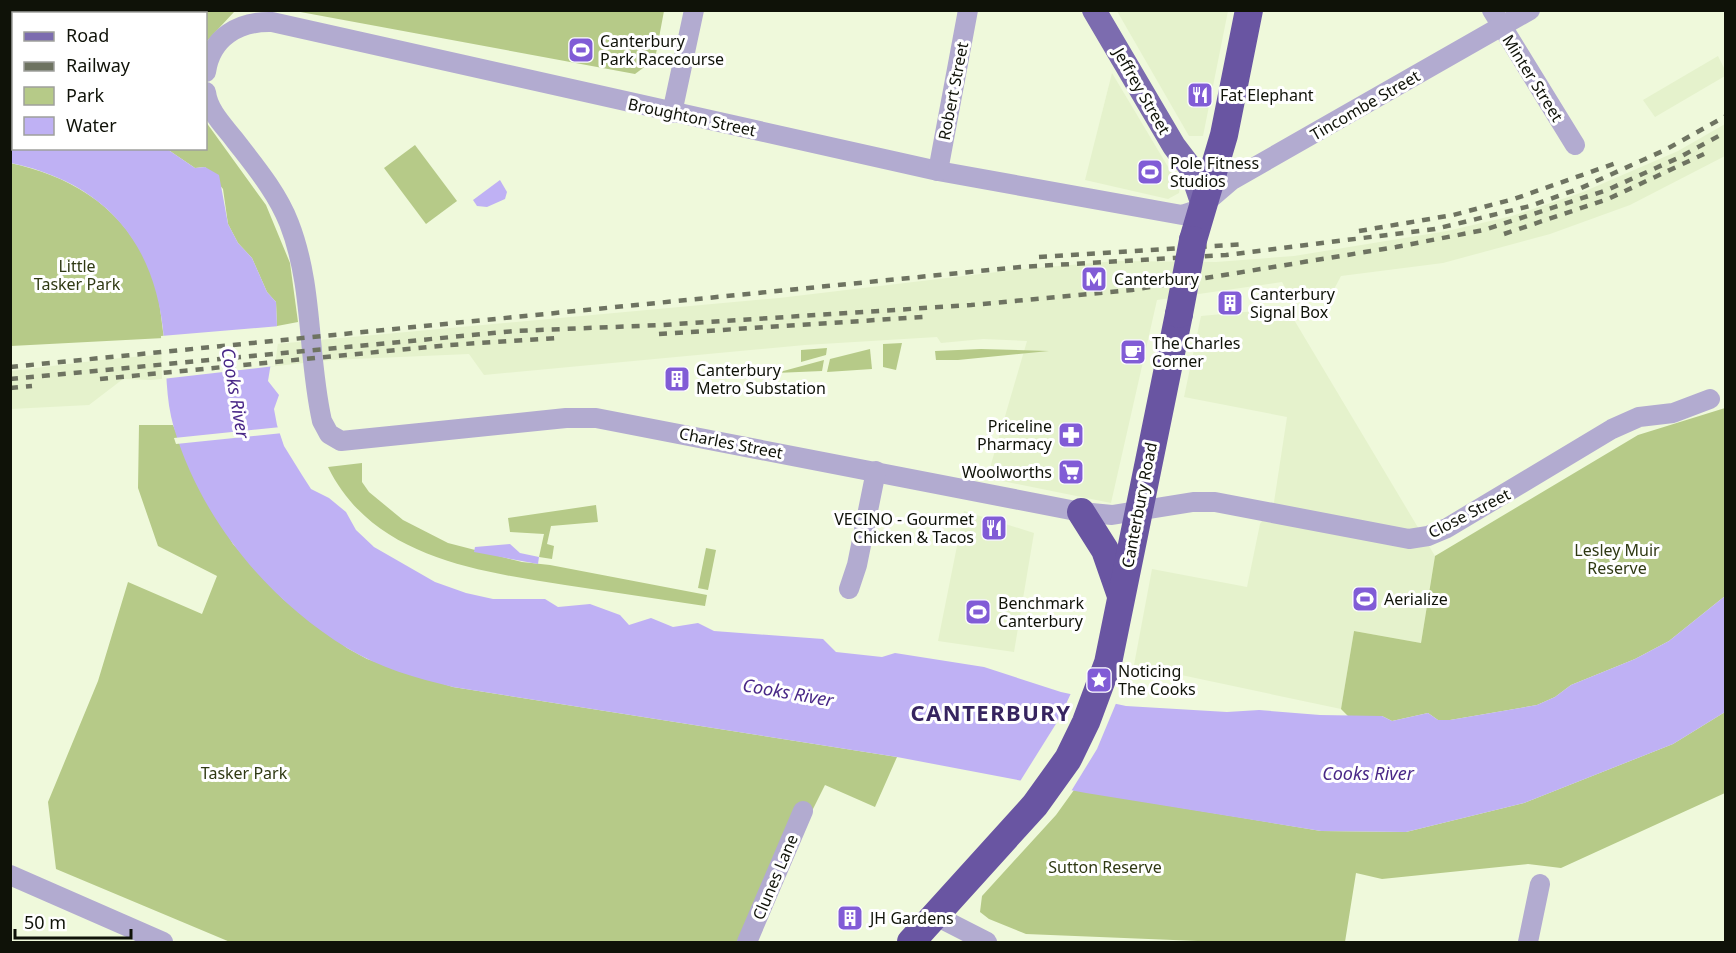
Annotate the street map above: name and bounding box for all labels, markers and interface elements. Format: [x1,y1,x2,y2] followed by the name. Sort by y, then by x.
[12,12,207,150] legend
[66,23,109,47] text: Road
[600,30,724,70] place label: Canterbury Park Racecourse
[1497,30,1569,126] street label: Minter Street
[566,35,596,65] sports icon: Canterbury Park Racecourse
[933,40,973,142] street label: Robert Street
[1107,42,1176,138] street label: Jeffrey Street
[66,53,131,77] text: Railway
[1306,65,1424,145] street label: Tincombe Street
[1185,80,1215,110] restaurant icon: Fat Elephant
[66,83,104,107] text: Park
[1220,84,1314,106] place label: Fat Elephant
[626,93,758,141] street label: Broughton Street
[66,113,117,137] text: Water
[1170,152,1259,192] place label: Pole Fitness Studios
[1135,157,1165,187] sports icon: Pole Fitness Studios
[34,255,121,295] park label: Little Tasker Park
[1079,264,1109,294] metro station icon: Canterbury
[1114,268,1200,290] place label: Canterbury
[1250,283,1336,323] place label: Canterbury Signal Box
[1215,288,1245,318] building icon: Canterbury Signal Box
[1152,332,1240,372] place label: The Charles Corner
[1118,337,1148,367] cafe icon: The Charles Corner
[216,346,256,441] water label: Cooks River
[696,359,826,399] place label: Canterbury Metro Substation
[662,364,692,394] building icon: Canterbury Metro Substation
[977,415,1053,455] place label: Priceline Pharmacy
[1056,420,1086,450] pharmacy icon: Priceline Pharmacy
[677,422,785,464] street label: Charles Street
[1116,440,1162,570] street label: Canterbury Road
[1056,457,1086,487] supermarket icon: Woolworths
[962,461,1052,483] place label: Woolworths
[1424,483,1514,543] street label: Close Street
[834,508,974,548] place label: VECINO - Gourmet Chicken & Tacos
[979,513,1009,543] restaurant icon: VECINO - Gourmet Chicken & Tacos
[1574,539,1660,579] park label: Lesley Muir Reserve
[1350,584,1380,614] sports icon: Aerialize
[1384,588,1448,610] place label: Aerialize
[998,592,1084,632] place label: Benchmark Canterbury
[963,597,993,627] sports icon: Benchmark Canterbury
[1118,660,1196,700] place label: Noticing The Cooks
[1084,665,1114,695] place icon: Noticing The Cooks
[741,672,836,712] water label: Cooks River
[910,697,1072,727] district label: CANTERBURY
[1322,761,1415,785] water label: Cooks River
[201,762,288,784] park label: Tasker Park
[747,831,803,923] street label: Clunes Lane
[1048,856,1162,878] park label: Sutton Reserve
[15,902,130,940] scale bar
[835,903,865,933] building icon: JH Gardens
[868,907,954,929] place label: JH Gardens
[24,910,66,934] text: 50 m

